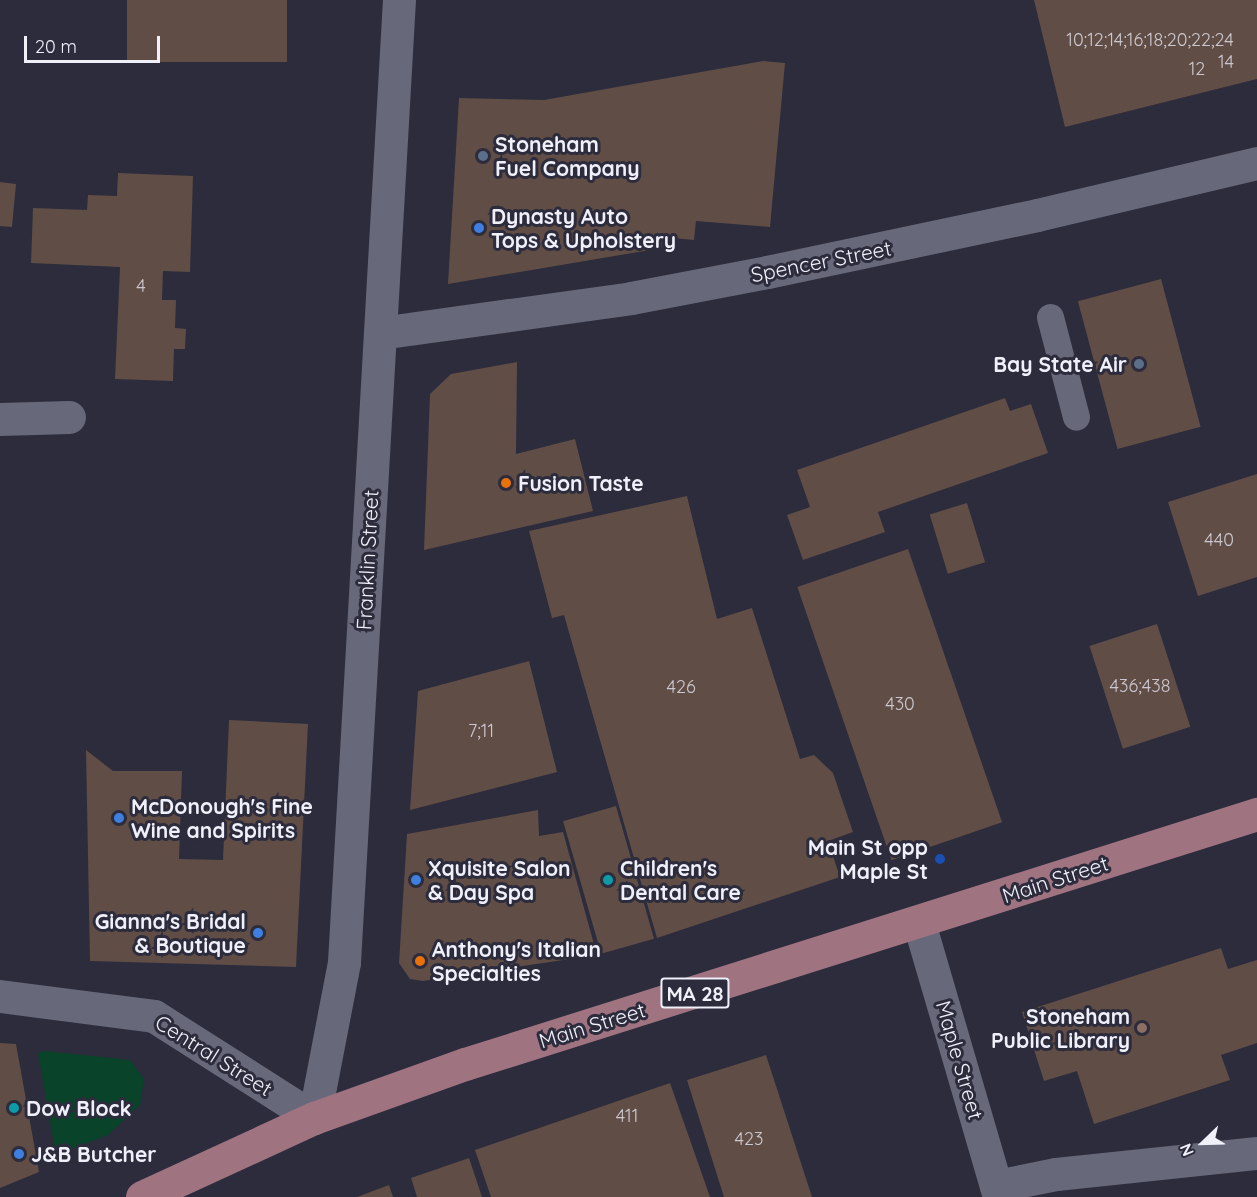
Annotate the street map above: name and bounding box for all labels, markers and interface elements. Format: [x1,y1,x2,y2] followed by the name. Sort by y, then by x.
[27,24,164,62] scale bar
[1066,29,1234,51] house number: 10;12;14;16;18;20;22;24
[35,35,77,58] text: 20 m
[1218,51,1234,73] house number: 14
[1189,58,1205,80] house number: 12
[495,131,640,181] place label: Stoneham Fuel Company
[476,149,490,163] marker: Stoneham Fuel Company
[491,203,676,253] place label: Dynasty Auto Tops & Upholstery
[472,221,486,235] marker: Dynasty Auto Tops & Upholstery
[749,235,893,287] street label: Spencer Street
[136,275,146,297] house number: 4
[993,351,1127,377] place label: Bay State Air
[1132,357,1146,371] marker: Bay State Air
[518,470,644,496] place label: Fusion Taste
[499,476,513,490] marker: Fusion Taste
[351,489,383,631] street label: Franklin Street
[1204,529,1234,551] house number: 440
[1110,675,1170,697] house number: 436;438
[666,676,696,698] house number: 426
[885,693,915,715] house number: 430
[468,720,494,742] house number: 7;11
[131,793,313,843] place label: McDonough's Fine Wine and Spirits
[112,811,126,825] marker: McDonough's Fine Wine and Spirits
[808,834,928,884] place label: Main St opp Maple St
[999,850,1111,908] street label: Main Street
[933,852,947,866] marker: Main St opp Maple St
[428,855,571,905] place label: Xquisite Salon & Day Spa
[620,855,741,905] place label: Children's Dental Care
[409,873,423,887] marker: Xquisite Salon & Day Spa
[601,873,615,887] marker: Children's Dental Care
[95,908,246,958] place label: Gianna's Bridal & Boutique
[251,926,265,940] marker: Gianna's Bridal & Boutique
[432,936,601,986] place label: Anthony's Italian Specialties
[413,954,427,968] marker: Anthony's Italian Specialties
[659,976,731,1010] road number: MA 28
[536,997,648,1053] street label: Main Street
[931,998,989,1122] street label: Maple Street
[991,1003,1130,1053] place label: Stoneham Public Library
[151,1009,277,1101] street label: Central Street
[1135,1021,1149,1035] marker: Stoneham Public Library
[26,1095,131,1121] place label: Dow Block
[7,1101,21,1115] marker: Dow Block
[616,1105,638,1127] house number: 411
[1173,1113,1233,1173] north arrow
[735,1128,763,1150] house number: 423
[31,1141,156,1167] place label: J&B Butcher
[1175,1141,1198,1159] text: N
[12,1147,26,1161] marker: J&B Butcher

